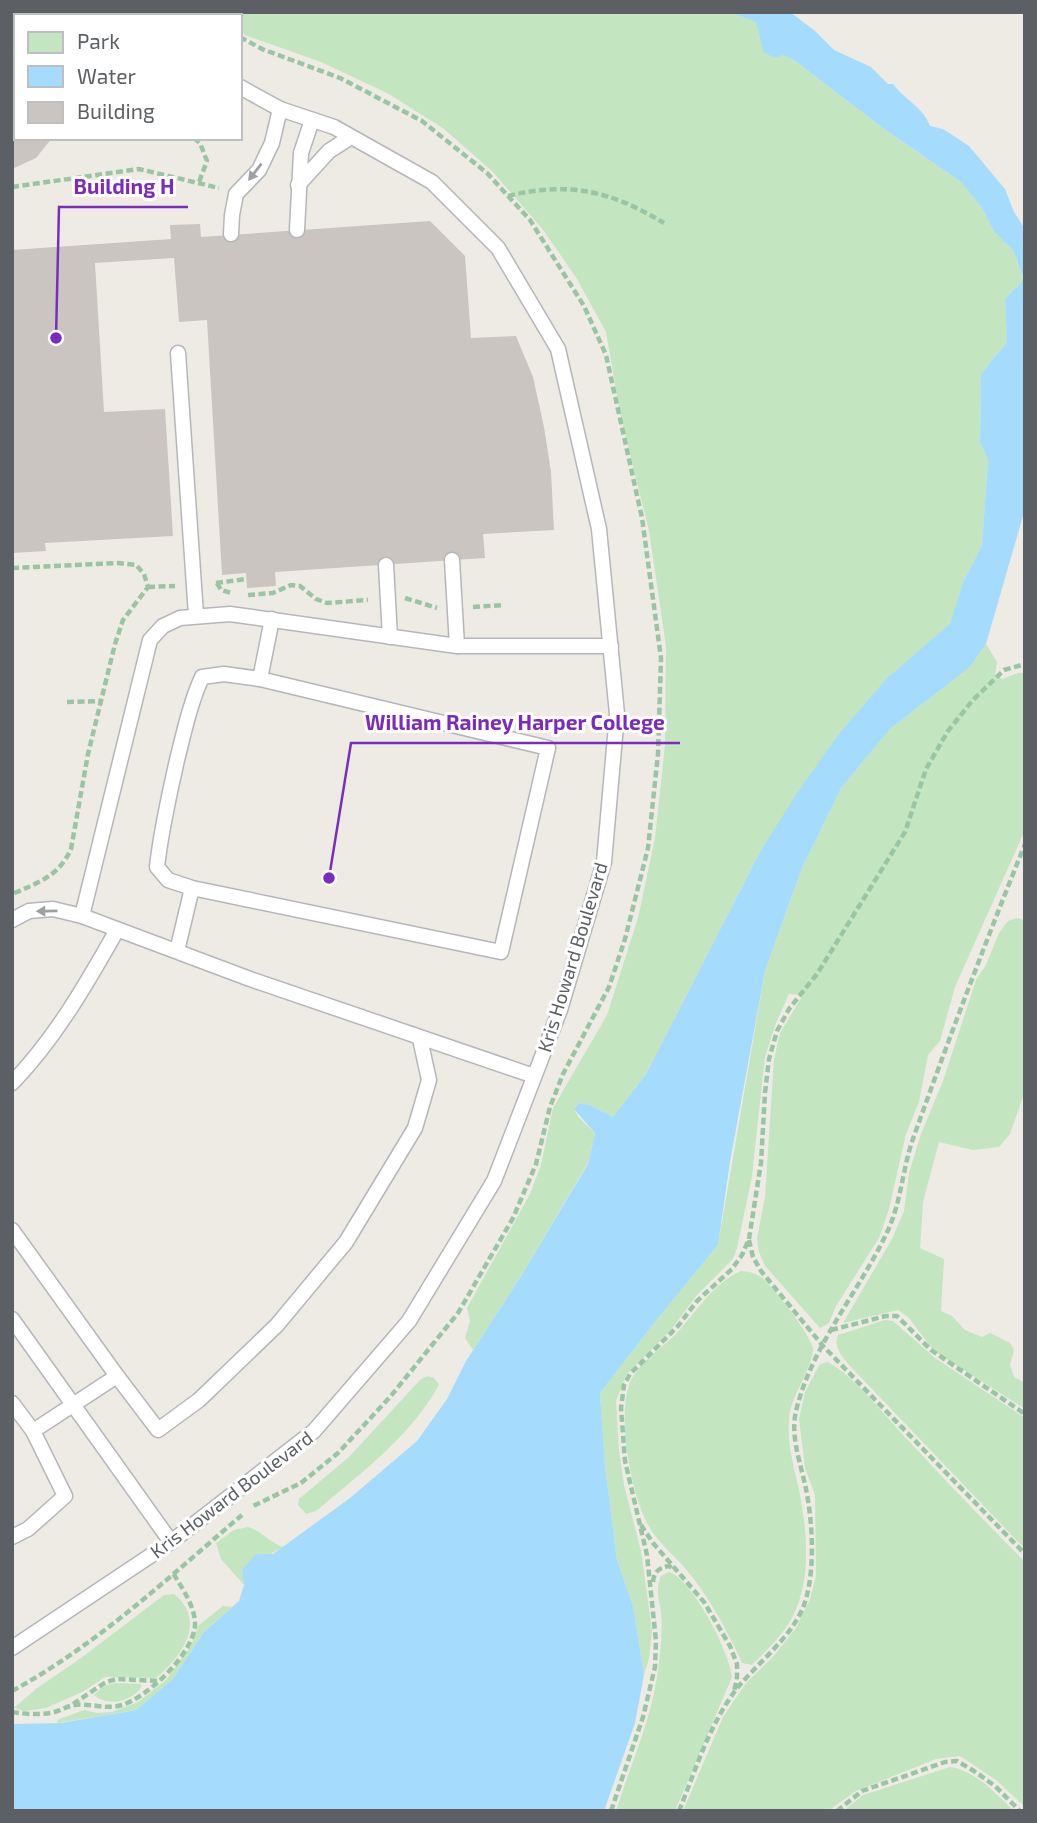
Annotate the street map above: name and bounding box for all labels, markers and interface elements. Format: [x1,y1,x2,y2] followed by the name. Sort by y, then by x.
[14,14,242,140] legend
[77,28,120,53] text: Park
[77,63,136,88] text: Water
[77,98,155,123] text: Building
[249,163,263,181] one-way arrow
[59,165,188,207] callout: Building H
[74,173,174,198] text: Building H
[351,701,680,743] callout: William Rainey Harper College
[365,709,665,735] text: William Rainey Harper College
[532,859,612,1055] street label: Kris Howard Boulevard
[35,905,57,917] one-way arrow
[145,1425,317,1563] street label: Kris Howard Boulevard

